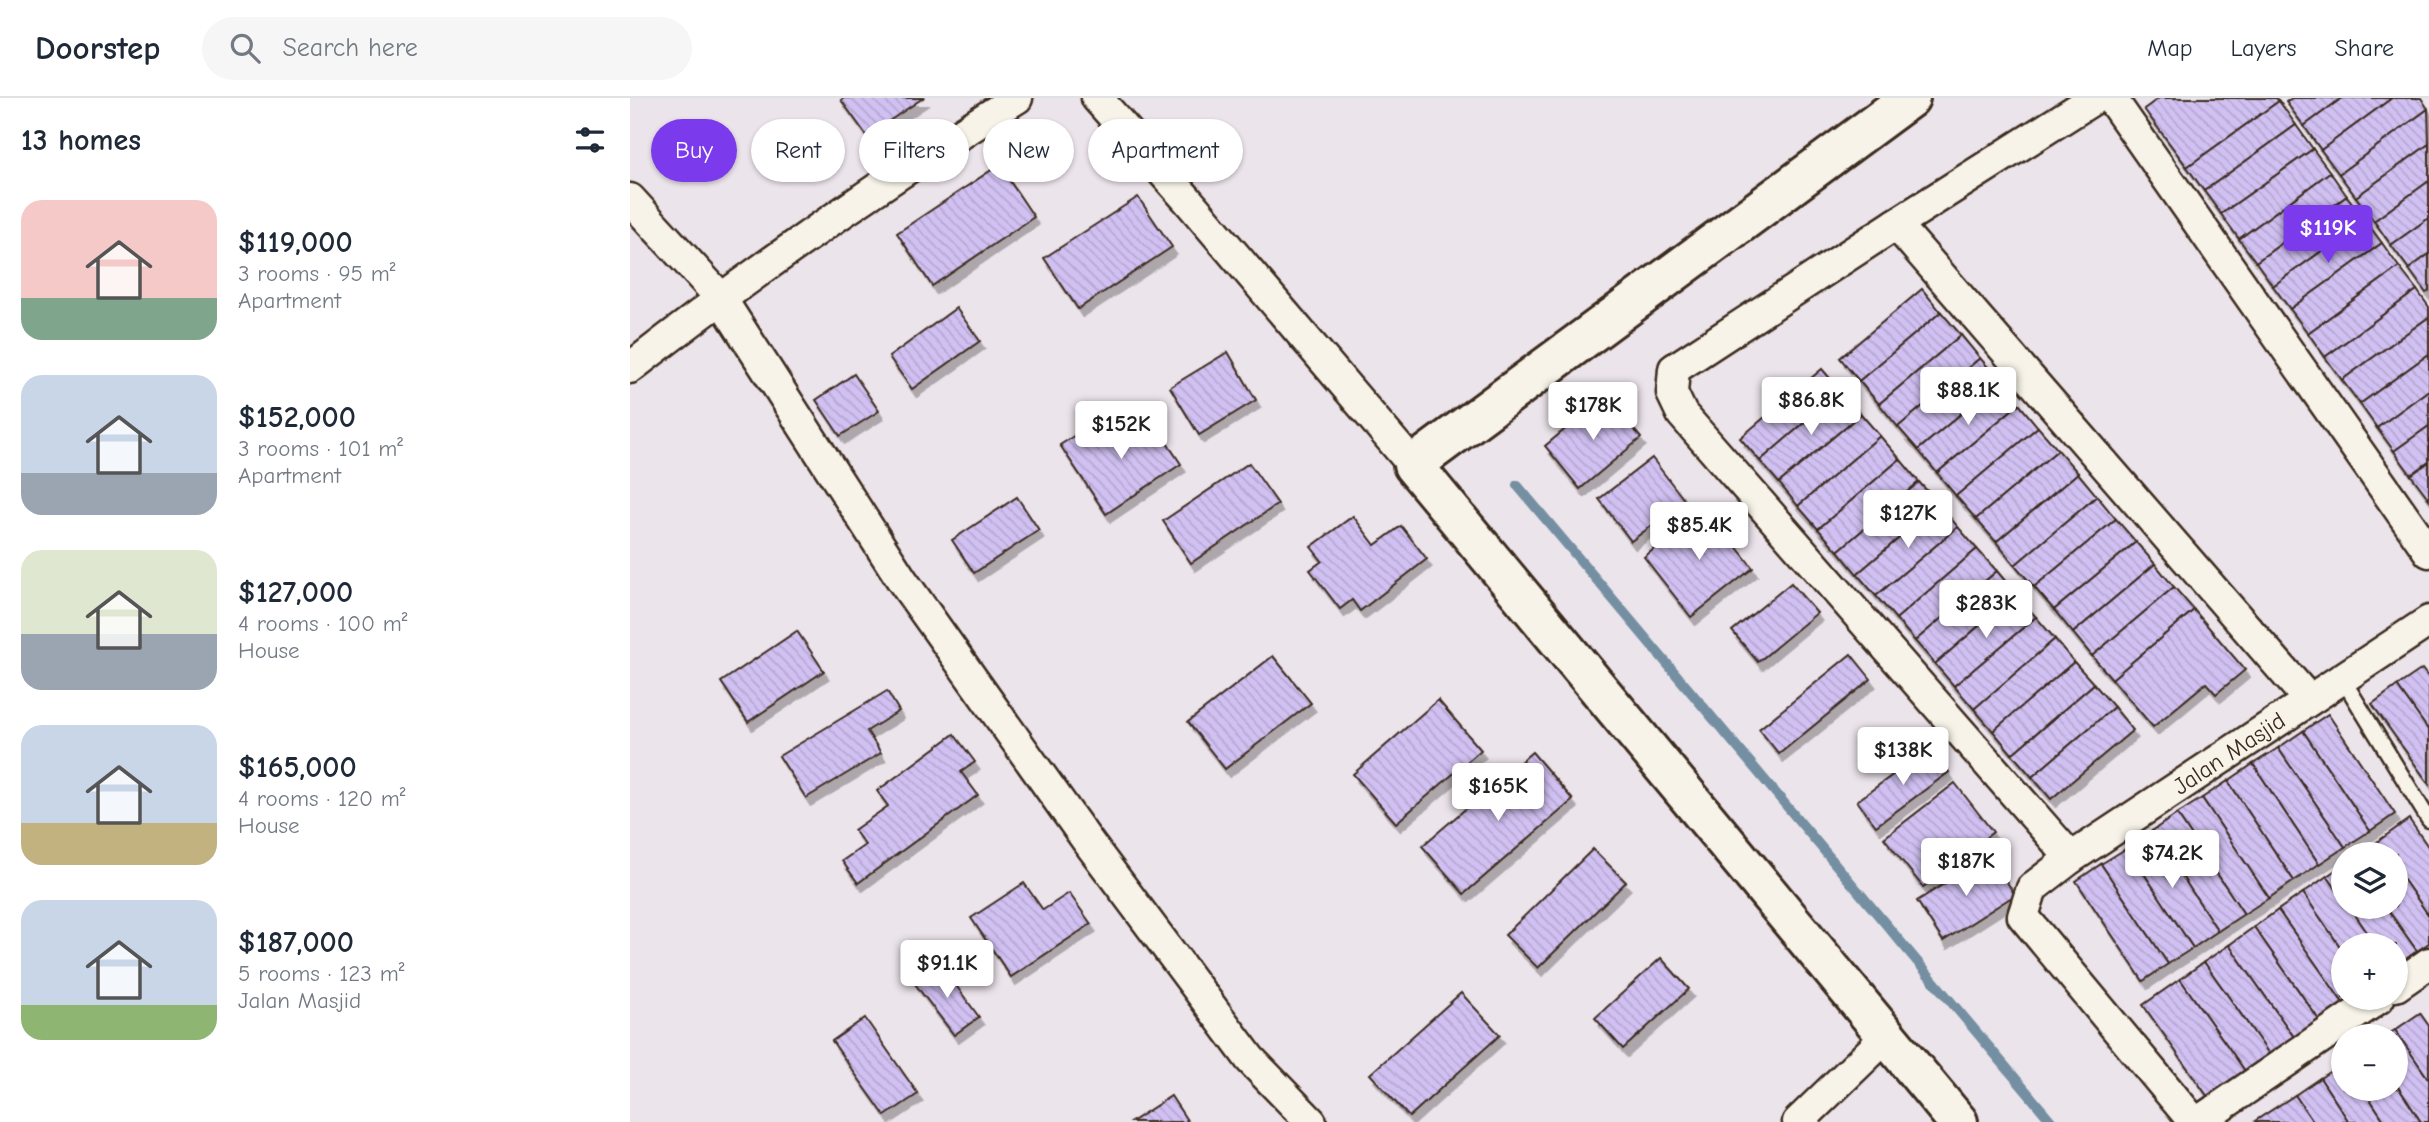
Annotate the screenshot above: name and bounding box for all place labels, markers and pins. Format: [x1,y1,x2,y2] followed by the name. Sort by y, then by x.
[2279,206,2377,265] pin: $119K
[1911,368,2025,427] pin: $88.1K
[1754,378,1868,437] pin: $86.8K
[1544,382,1642,442] pin: $178K
[1072,402,1170,461] pin: $152K
[1859,490,1957,550] pin: $127K
[1642,503,1756,562] pin: $85.4K
[1937,580,2035,640] pin: $283K
[1854,728,1952,787] pin: $138K
[1449,764,1547,823] pin: $165K
[2115,830,2229,890] pin: $74.2K
[1917,838,2015,898] pin: $187K
[890,940,1004,1000] pin: $91.1K

